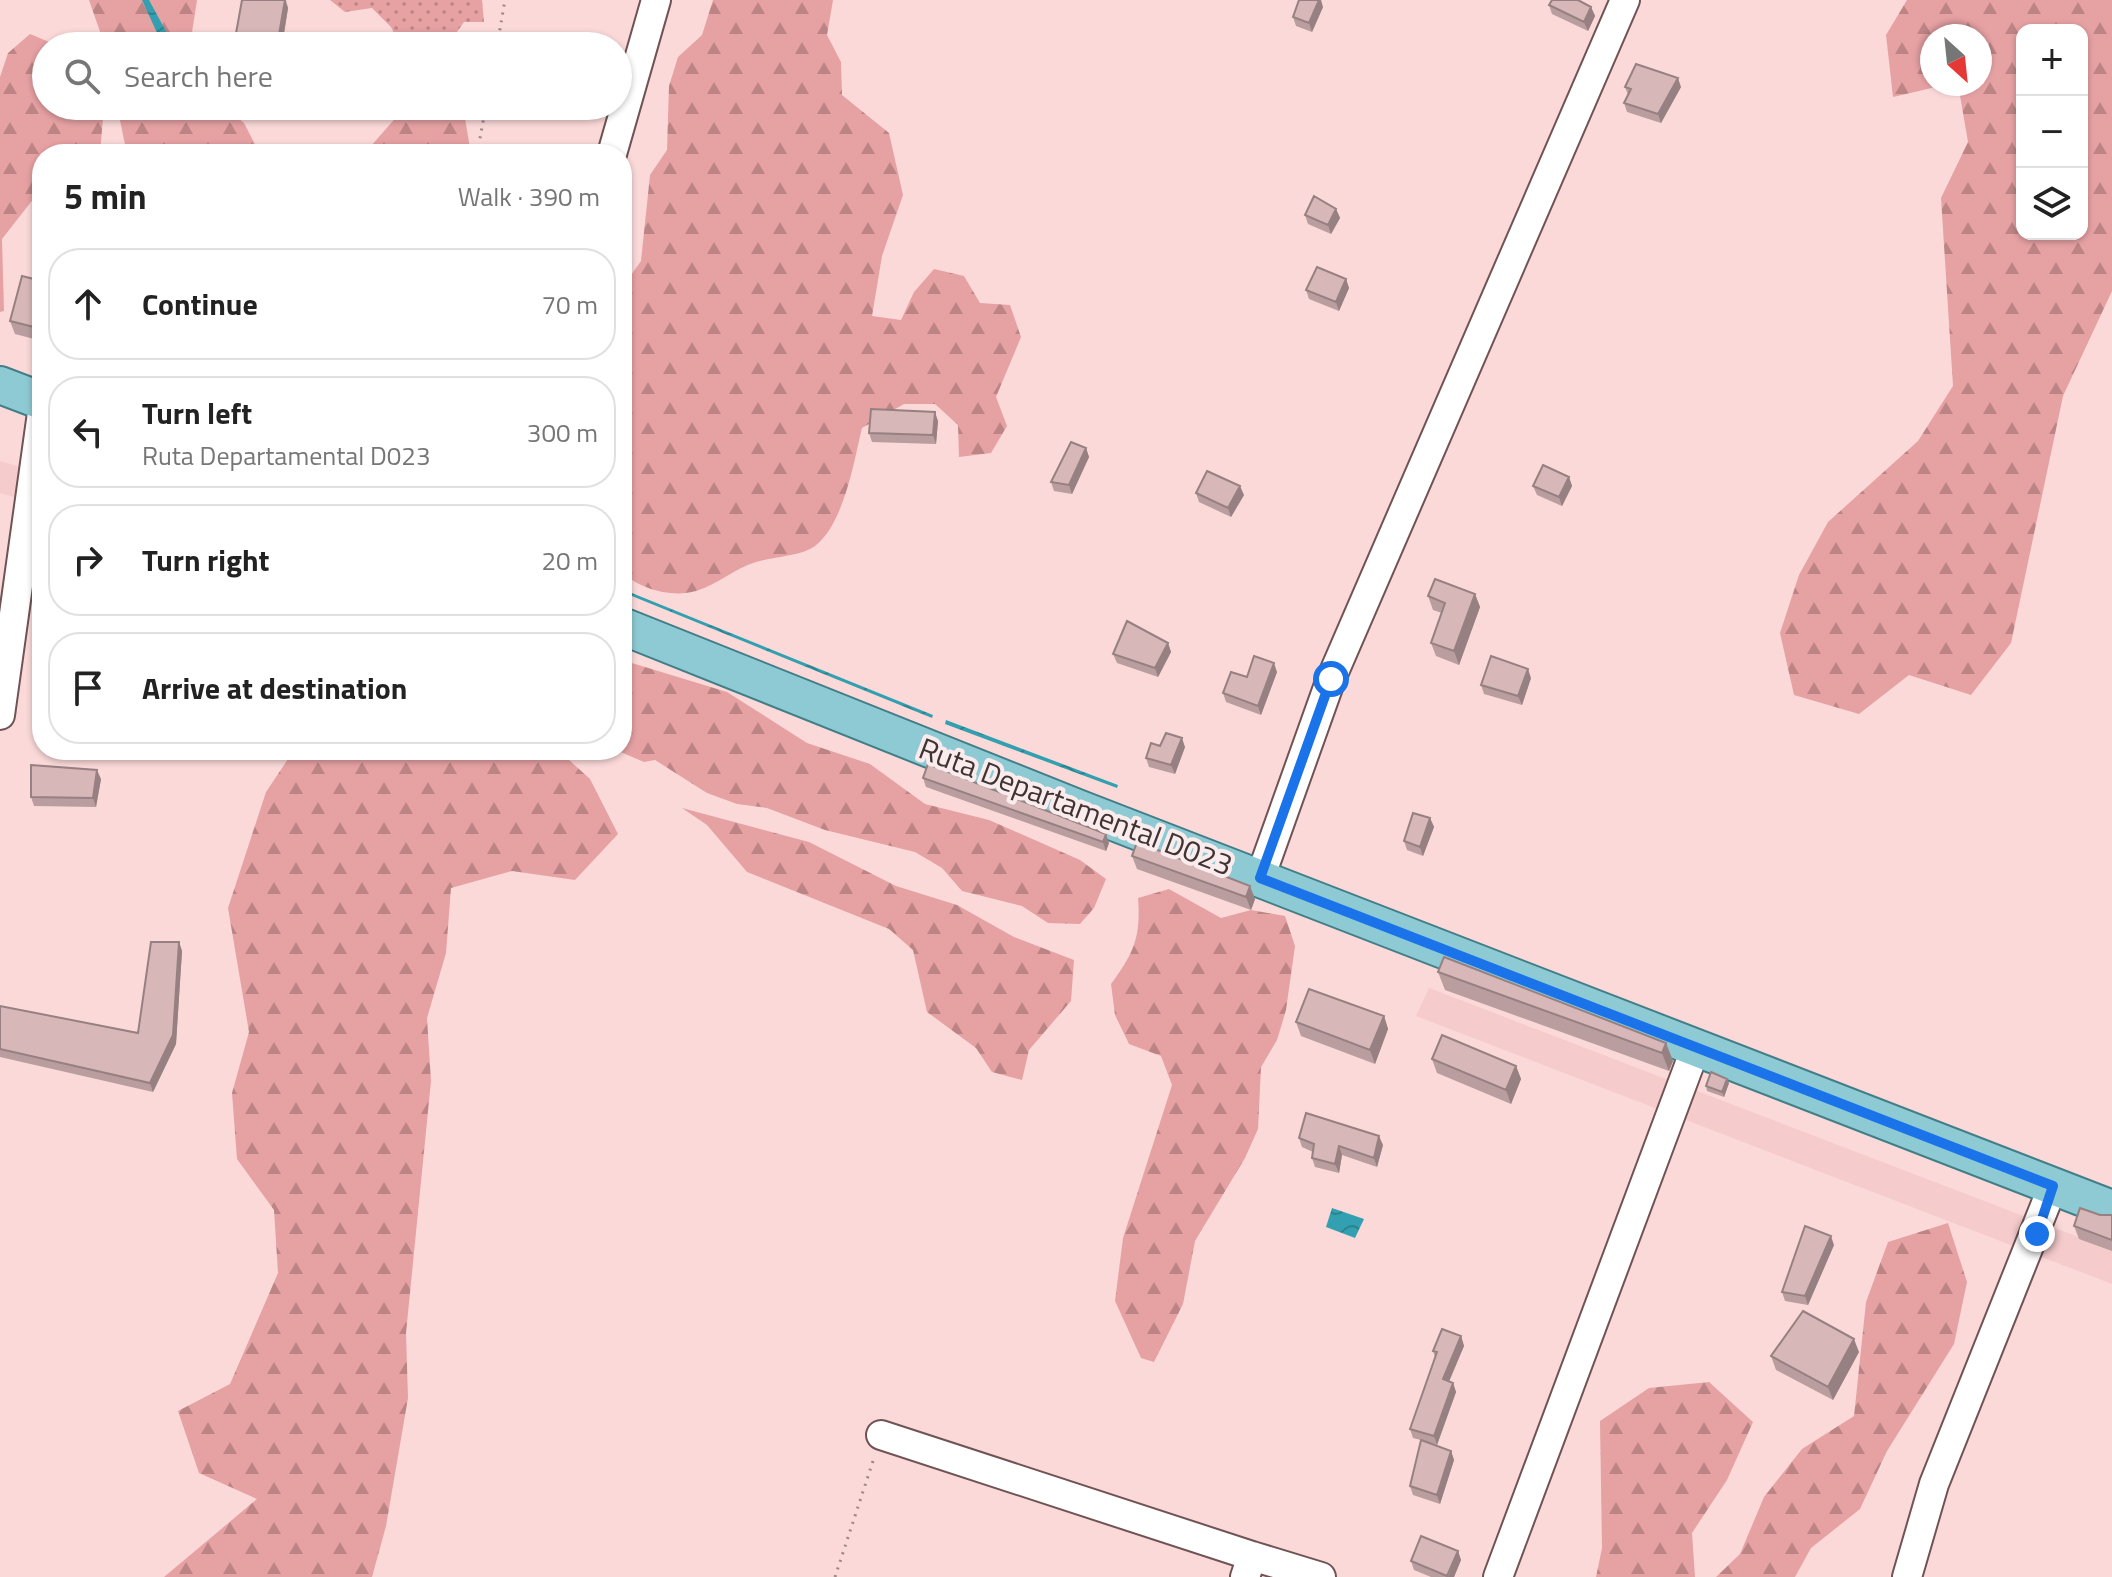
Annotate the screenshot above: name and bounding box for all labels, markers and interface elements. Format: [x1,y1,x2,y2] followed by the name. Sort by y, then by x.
[1920,24,1992,96] north arrow
[2016,24,2088,240] map controls
[2016,24,2088,96] button: +
[32,32,632,120] search box
[124,53,273,99] text: Search here
[60,54,104,98] icon: search
[2016,96,2088,168] button: −
[2016,168,2088,240] button: layers
[64,170,147,222] text: 5 min
[458,177,600,216] text: Walk · 390 m
[142,281,258,327] text: Continue
[66,282,110,326] icon: ahead
[541,285,598,324] text: 70 m
[142,390,252,436] text: Turn left
[66,410,110,454] icon: left
[527,413,598,452] text: 300 m
[142,436,430,475] text: Ruta Departamental D023
[142,537,270,583] text: Turn right
[66,538,110,582] icon: right
[541,541,598,580] text: 20 m
[1313,661,1349,697] route start
[142,665,407,711] text: Arrive at destination
[66,666,110,710] icon: arrive
[912,725,1240,887] street label: Ruta Departamental D023
[2019,1216,2055,1252] route end

